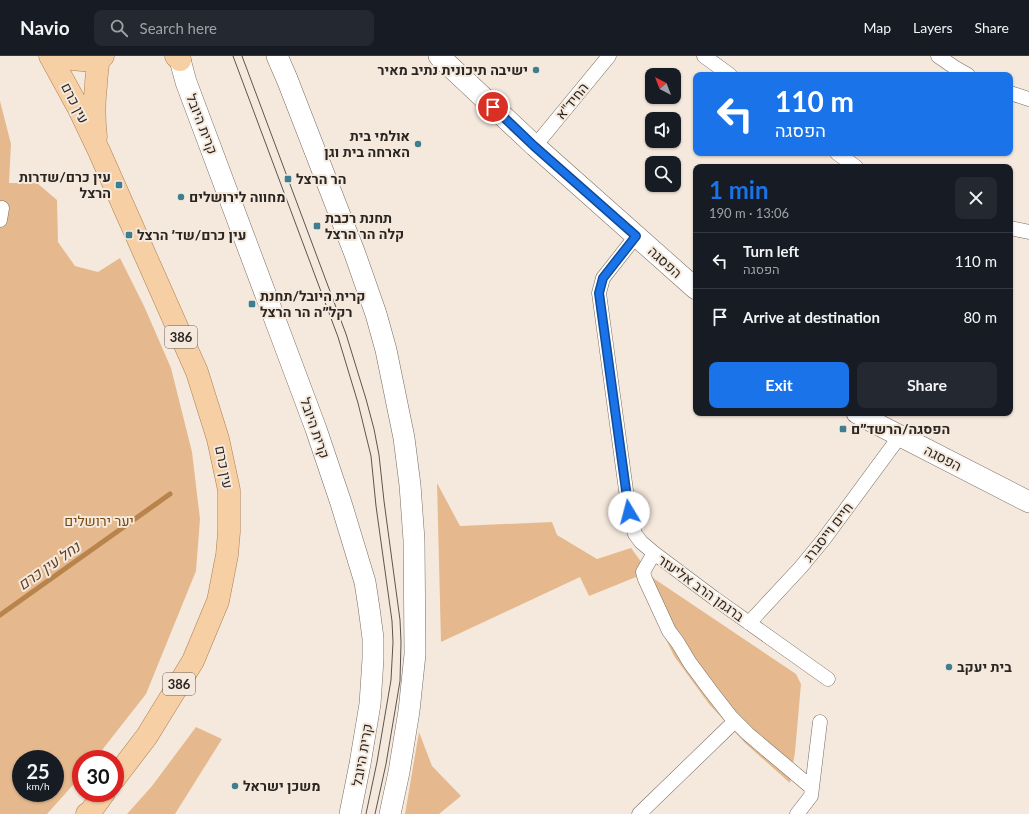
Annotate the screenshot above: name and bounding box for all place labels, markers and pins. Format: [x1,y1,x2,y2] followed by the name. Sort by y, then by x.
[377,61,528,78] place label: ישיבה תיכונית נתיב מאיר
[531,65,541,75] marker: ישיבה תיכונית נתיב מאיר
[476,90,510,124] pin
[324,127,410,160] place label: אולמי בית הארחה בית וגן
[413,139,423,149] marker: אולמי בית הארחה בית וגן
[19,168,111,201] place label: עין כרם/שדרות הרצל
[296,170,346,187] place label: הר הרצל
[283,174,293,184] marker: הר הרצל
[114,180,124,190] marker: עין כרם/שדרות הרצל
[189,188,285,205] place label: מחווה לירושלים
[176,192,186,202] marker: מחווה לירושלים
[325,209,404,242] place label: תחנת רכבת קלה הר הרצל
[312,221,322,231] marker: תחנת רכבת קלה הר הרצל
[137,226,246,243] place label: עין כרם/שד׳ הרצל
[124,230,134,240] marker: עין כרם/שד׳ הרצל
[260,287,365,320] place label: קרית היובל/תחנת רקל״ה הר הרצל
[247,299,257,309] marker: קרית היובל/תחנת רקל״ה הר הרצל
[851,420,950,437] place label: הפסגה/הרשד״ם
[838,424,848,434] marker: הפסגה/הרשד״ם
[957,658,1012,675] place label: בית יעקב
[944,662,954,672] marker: בית יעקב
[243,777,321,794] place label: משכן ישראל
[230,781,240,791] marker: משכן ישראל

